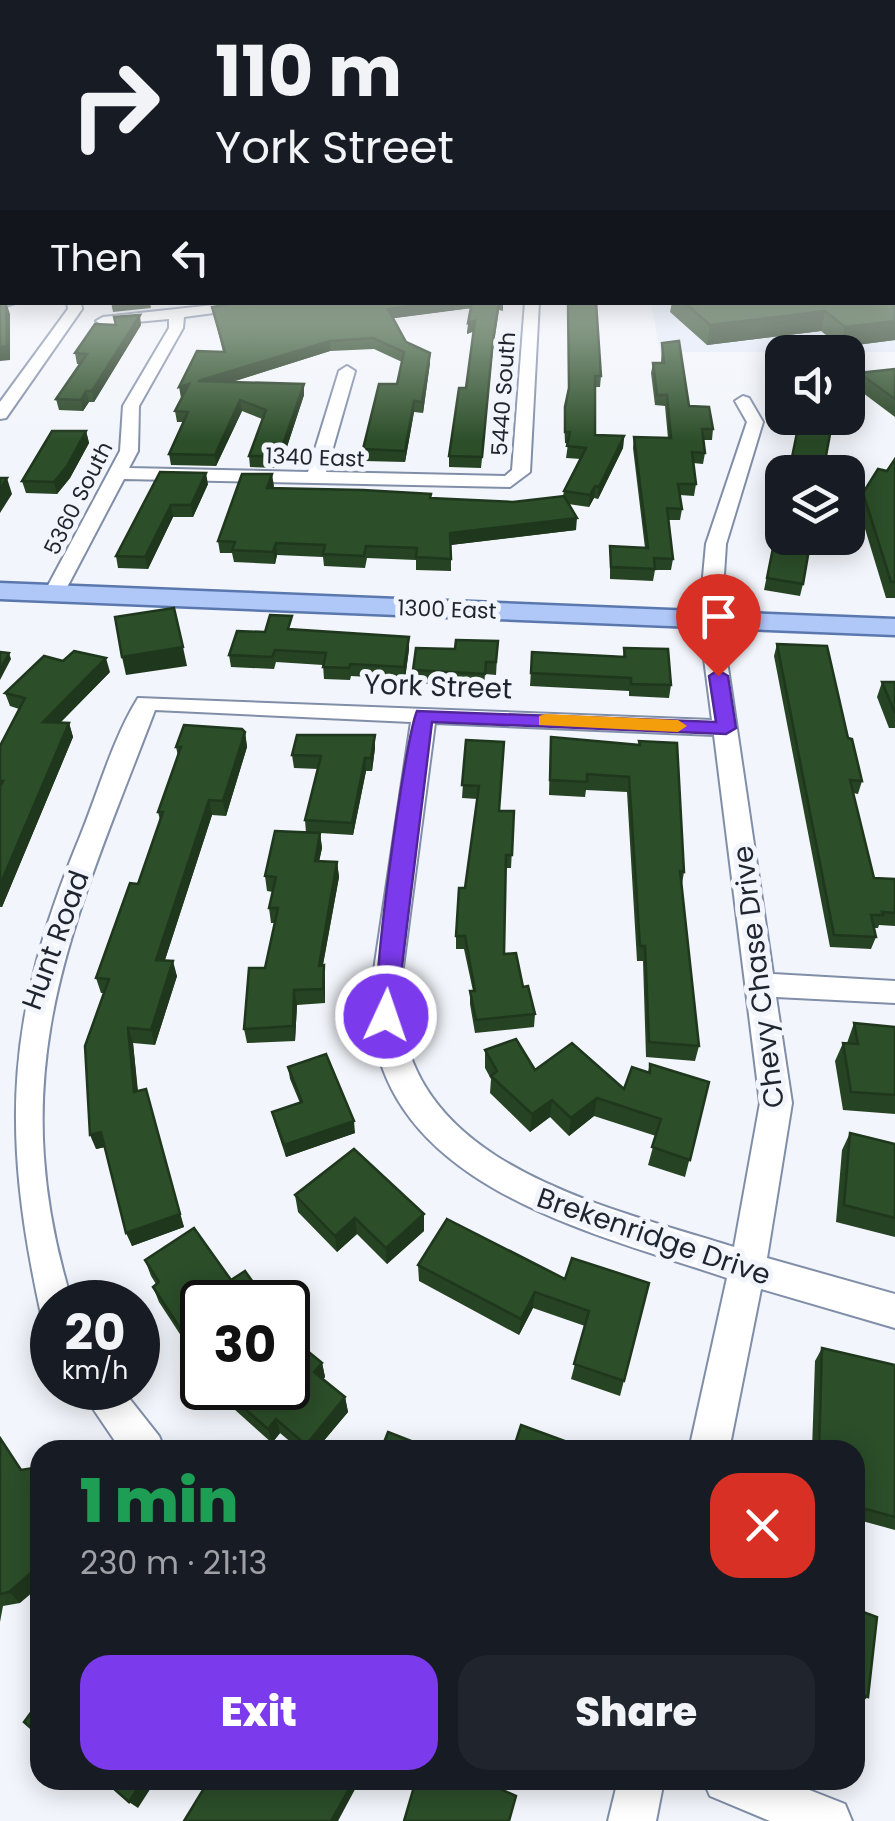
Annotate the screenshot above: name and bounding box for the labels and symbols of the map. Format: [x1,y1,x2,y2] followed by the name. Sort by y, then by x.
[484,331,523,457] street label: 5440 South
[37,436,120,560] street label: 5360 South
[265,440,365,475] street label: 1340 East
[676,574,761,677] pin
[397,592,497,627] street label: 1300 East
[363,664,513,709] street label: York Street
[723,844,794,1110] street label: Chevy Chase Drive
[12,865,99,1015] street label: Hunt Road
[334,964,438,1068] position arrow
[532,1178,776,1295] street label: Brekenridge Drive
[180,1280,310,1410] speed limit sign: 30

